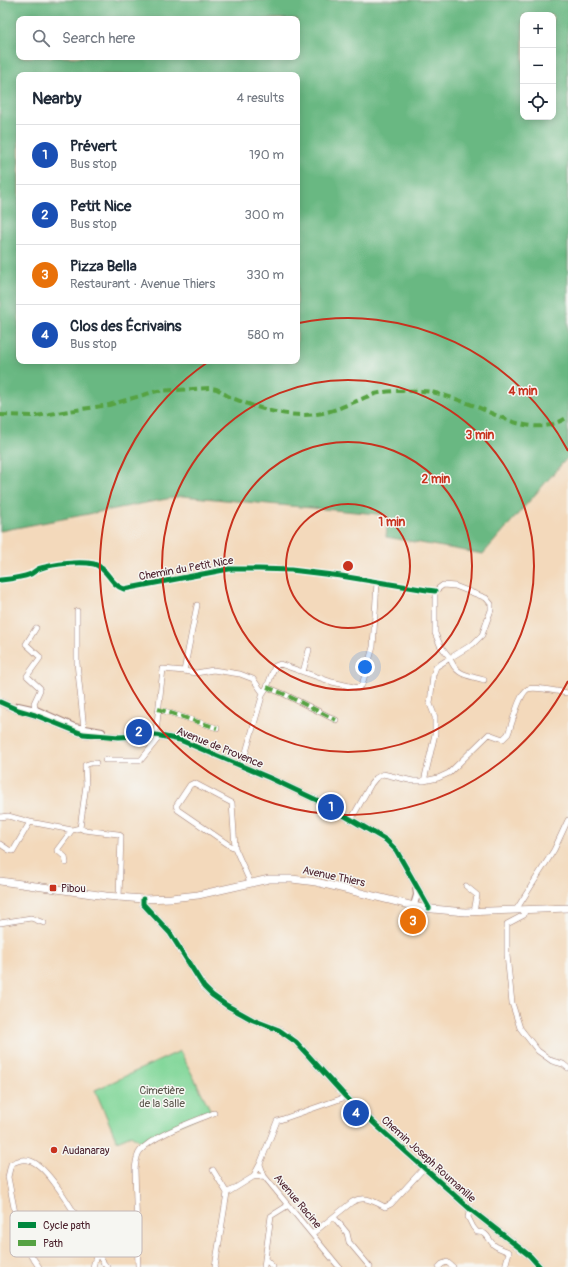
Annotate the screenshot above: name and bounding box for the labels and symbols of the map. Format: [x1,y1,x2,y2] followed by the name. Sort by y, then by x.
[507,384,538,399] text: 4 min
[466,428,495,443] text: 3 min
[422,472,451,487] text: 2 min
[379,515,406,530] text: 1 min
[138,554,235,583] street label: Chemin du Petit Nice
[341,559,355,573] centre of rings
[355,657,375,677] your location
[126,717,152,747] pin: 2
[175,724,266,771] street label: Avenue de Provence
[318,792,344,822] pin: 1
[301,863,367,889] street label: Avenue Thiers
[61,882,86,895] place label: Pibou
[48,883,58,893] marker: Pibou
[400,906,426,936] pin: 3
[139,1084,185,1110] park label: Cimetière de la Salle
[343,1098,369,1128] pin: 4
[379,1114,479,1206] street label: Chemin Joseph Roumanille
[62,1144,110,1157] place label: Audanaray
[49,1145,59,1155] marker: Audanaray
[271,1172,324,1232] street label: Avenue Racine
[10,1211,142,1257] legend
[43,1219,90,1232] text: Cycle path
[43,1237,63,1250] text: Path

